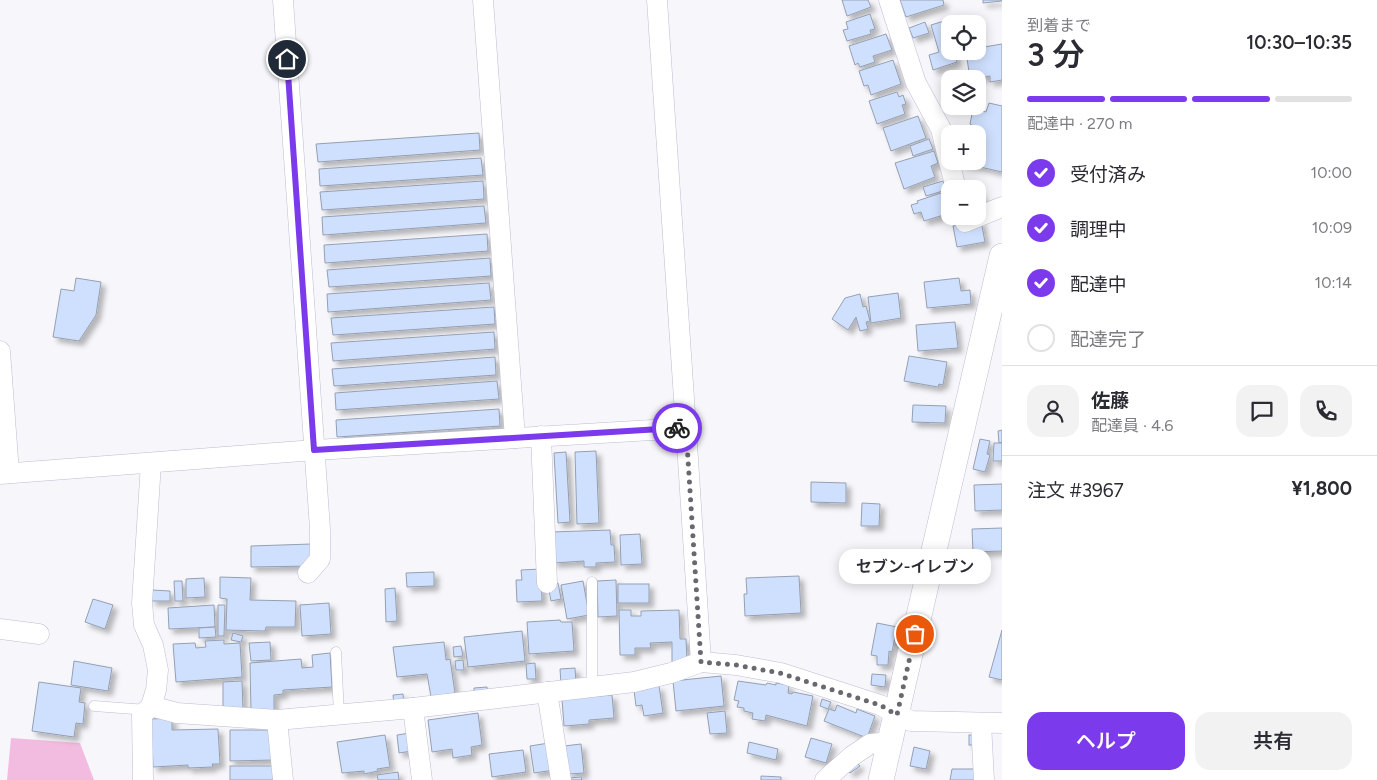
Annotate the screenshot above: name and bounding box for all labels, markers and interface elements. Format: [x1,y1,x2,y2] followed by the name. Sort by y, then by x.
[941,15,986,225] map controls
[941,15,986,60] button: locate
[1027,16,1091,35] text: 到着まで
[1246,31,1352,54] text: 10:30–10:35
[1027,36,1084,74] text: 3 分
[266,38,308,80] pin
[273,45,301,73] icon: home
[941,70,986,115] button: layers
[1027,114,1132,133] text: 配達中 · 270 m
[941,125,986,170] button: +
[1027,159,1055,187] icon: check
[1070,163,1146,186] text: 受付済み
[1311,163,1352,182] text: 10:00
[941,180,986,225] button: −
[1027,214,1055,242] icon: check
[1070,218,1127,241] text: 調理中
[1312,218,1352,237] text: 10:09
[1027,269,1055,297] icon: check
[1070,273,1127,296] text: 配達中
[1315,273,1352,292] text: 10:14
[1070,328,1146,351] text: 配達完了
[1027,385,1079,437] button: person
[1236,385,1288,437] button: chat
[1300,385,1352,437] button: phone
[1091,389,1129,412] text: 佐藤
[652,403,702,453] courier
[663,414,691,442] icon: bike
[1091,416,1173,435] text: 配達員 · 4.6
[1292,477,1352,500] text: ¥1,800
[1027,479,1124,502] text: 注文 #3967
[839,549,991,584] callout: セブン-イレブン
[856,557,974,576] text: セブン-イレブン
[894,613,936,655] pin
[901,620,929,648] icon: bag
[1027,712,1185,770] button: ヘルプ
[1195,712,1352,770] button: 共有

